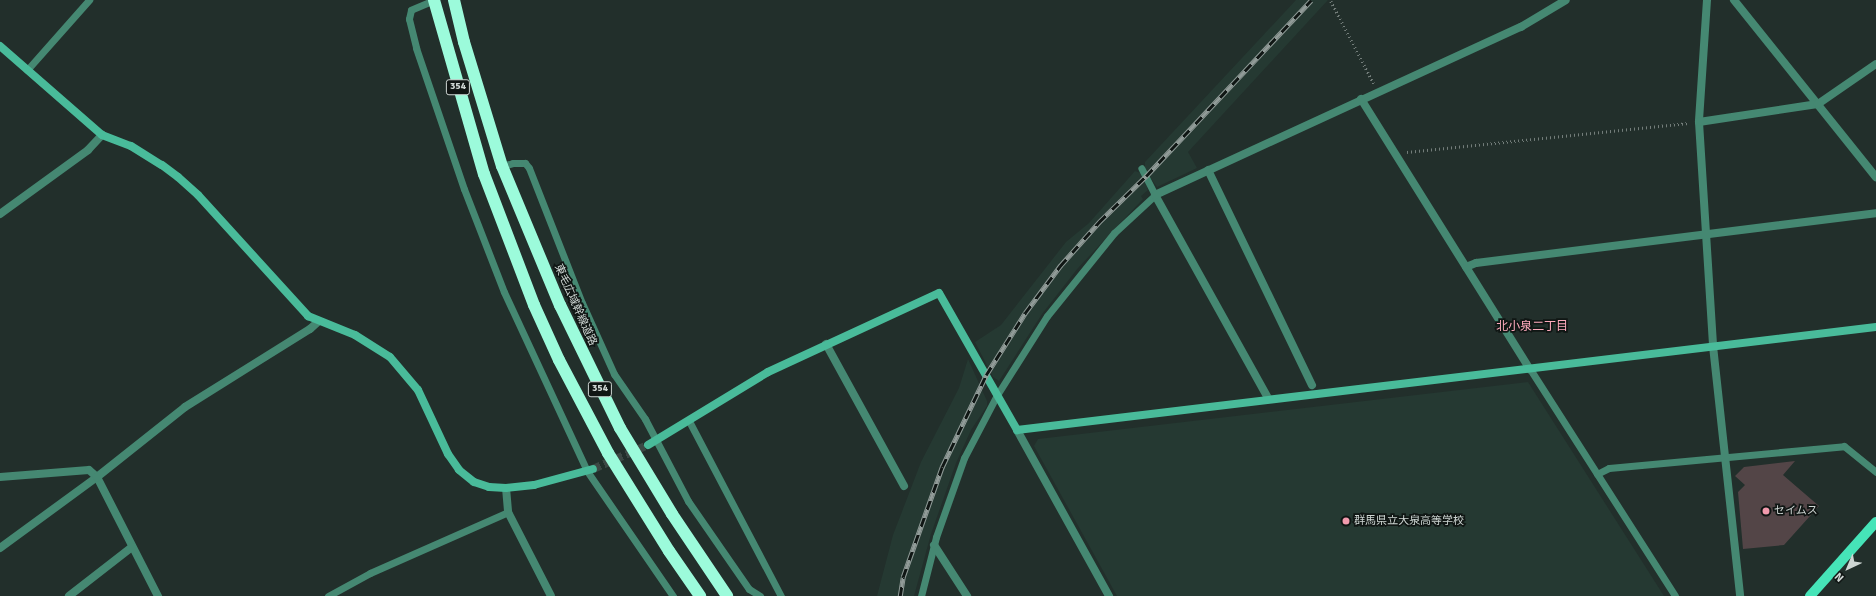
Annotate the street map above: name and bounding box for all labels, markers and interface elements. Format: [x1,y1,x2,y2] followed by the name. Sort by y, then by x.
[445,79,471,95] road number: 354
[551,262,599,348] street label: 東毛広域幹線道路
[1496,320,1568,334] district label: 北小泉二丁目
[587,381,613,397] road number: 354
[1774,504,1818,518] place label: セイムス
[1761,506,1771,516] marker: セイムス
[1354,514,1464,528] place label: 群馬県立大泉高等学校
[1341,516,1351,526] marker: 群馬県立大泉高等学校
[1828,548,1868,588] north arrow
[1832,570,1847,584] text: N

